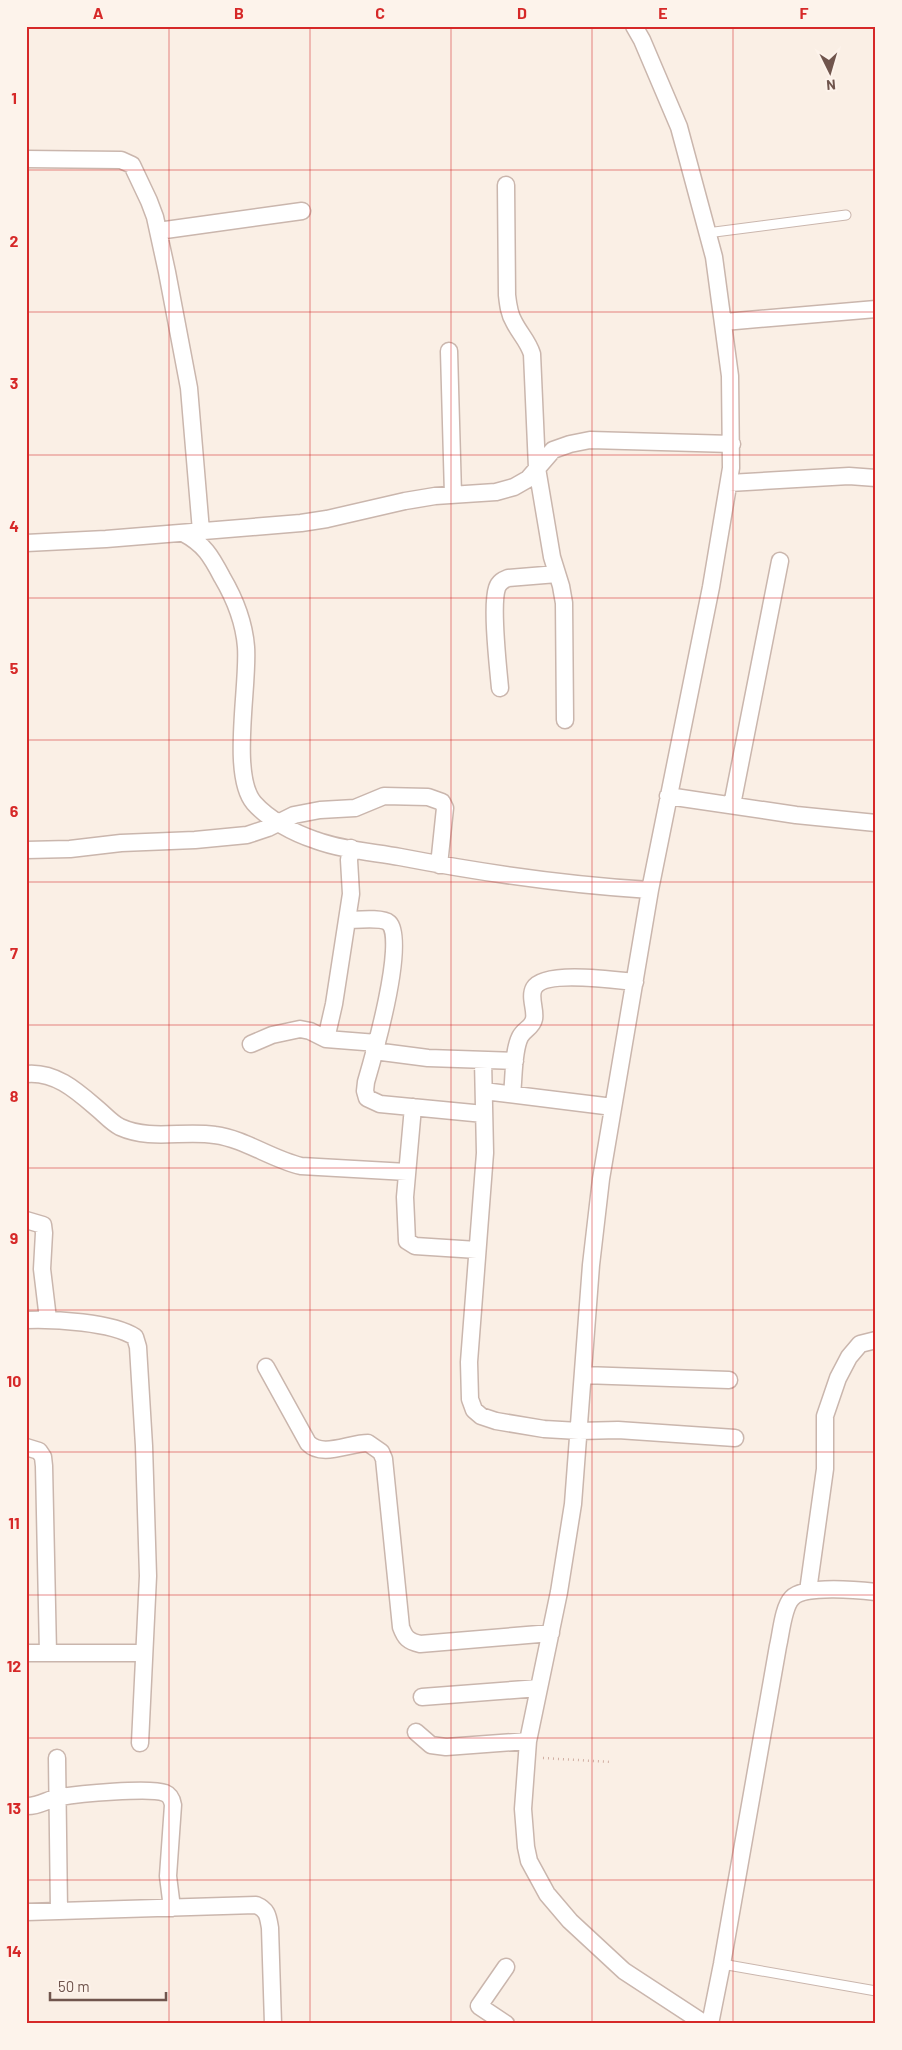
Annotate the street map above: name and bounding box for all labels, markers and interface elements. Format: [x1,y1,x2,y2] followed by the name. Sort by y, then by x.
[93,3,104,22] text: A
[234,3,244,22] text: B
[375,3,385,22] text: C
[517,3,527,22] text: D
[658,3,668,22] text: E
[800,3,809,22] text: F
[804,48,854,98] north arrow
[826,77,837,94] text: N
[11,88,17,107] text: 1
[10,231,19,250] text: 2
[10,373,18,392] text: 3
[9,516,19,535] text: 4
[10,658,19,677] text: 5
[10,801,19,820] text: 6
[10,943,18,962] text: 7
[10,1086,19,1105] text: 8
[10,1228,18,1247] text: 9
[7,1371,21,1390] text: 10
[8,1513,20,1532] text: 11
[7,1656,21,1675] text: 12
[7,1798,21,1817] text: 13
[6,1941,22,1960] text: 14
[50,1970,166,2002] scale bar
[58,1977,90,1995] text: 50 m

